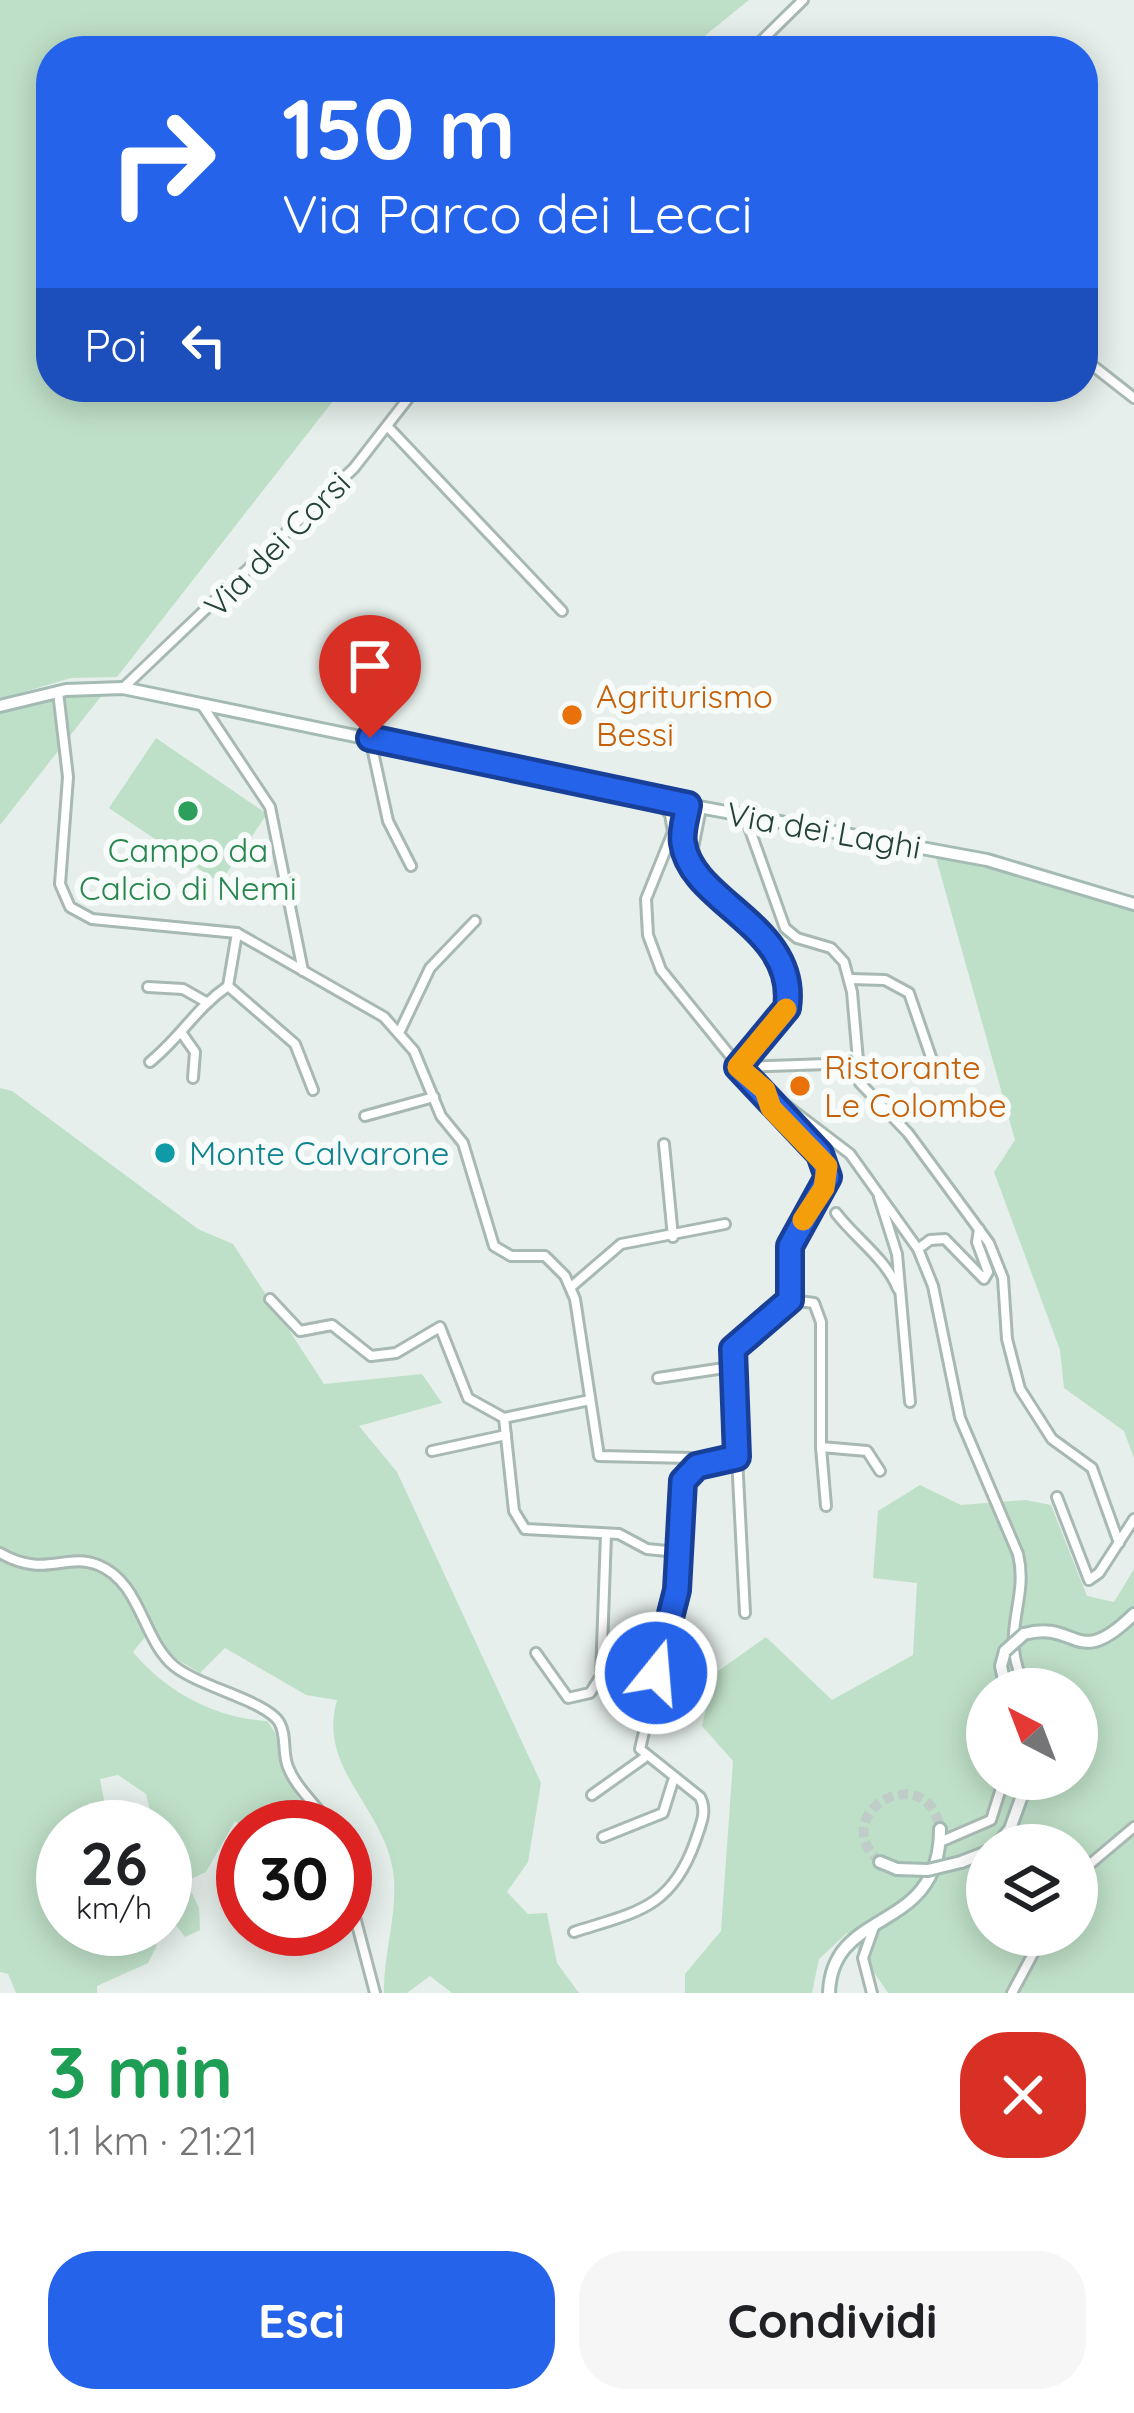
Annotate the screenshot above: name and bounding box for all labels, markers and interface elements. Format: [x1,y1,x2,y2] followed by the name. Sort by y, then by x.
[282,75,516,180] text: 150 m
[84,84,240,240] icon: right
[282,179,753,247] text: Via Parco dei Lecci
[171,312,237,378] icon: left
[84,317,147,373] text: Poi
[195,462,358,625] street label: Via dei Corsi
[319,615,421,738] pin
[337,633,403,699] icon: arrive
[596,675,773,754] place label: Agriturismo Bessi
[559,702,585,728] marker: Agriturismo Bessi
[724,792,924,867] street label: Via dei Laghi
[175,798,201,824] marker: Campo da Calcio di Nemi
[79,829,297,908] place label: Campo da Calcio di Nemi
[824,1046,1007,1125] place label: Ristorante Le Colombe
[787,1073,813,1099] marker: Ristorante Le Colombe
[189,1132,449,1173] place label: Monte Calvarone
[152,1140,178,1166] marker: Monte Calvarone
[593,1610,719,1736] position arrow
[966,1668,1098,1800] north arrow
[966,1668,1098,1956] map controls
[216,1800,372,1956] speed limit sign: 30
[966,1824,1098,1956] button: layers
[80,1825,148,1900] text: 26
[76,1889,152,1927] text: km/h
[48,2026,233,2116] text: 3 min
[960,2032,1086,2158] button: close
[48,2116,258,2165] text: 1.1 km · 21:21
[48,2251,555,2389] button: Esci
[579,2251,1086,2389] button: Condividi

